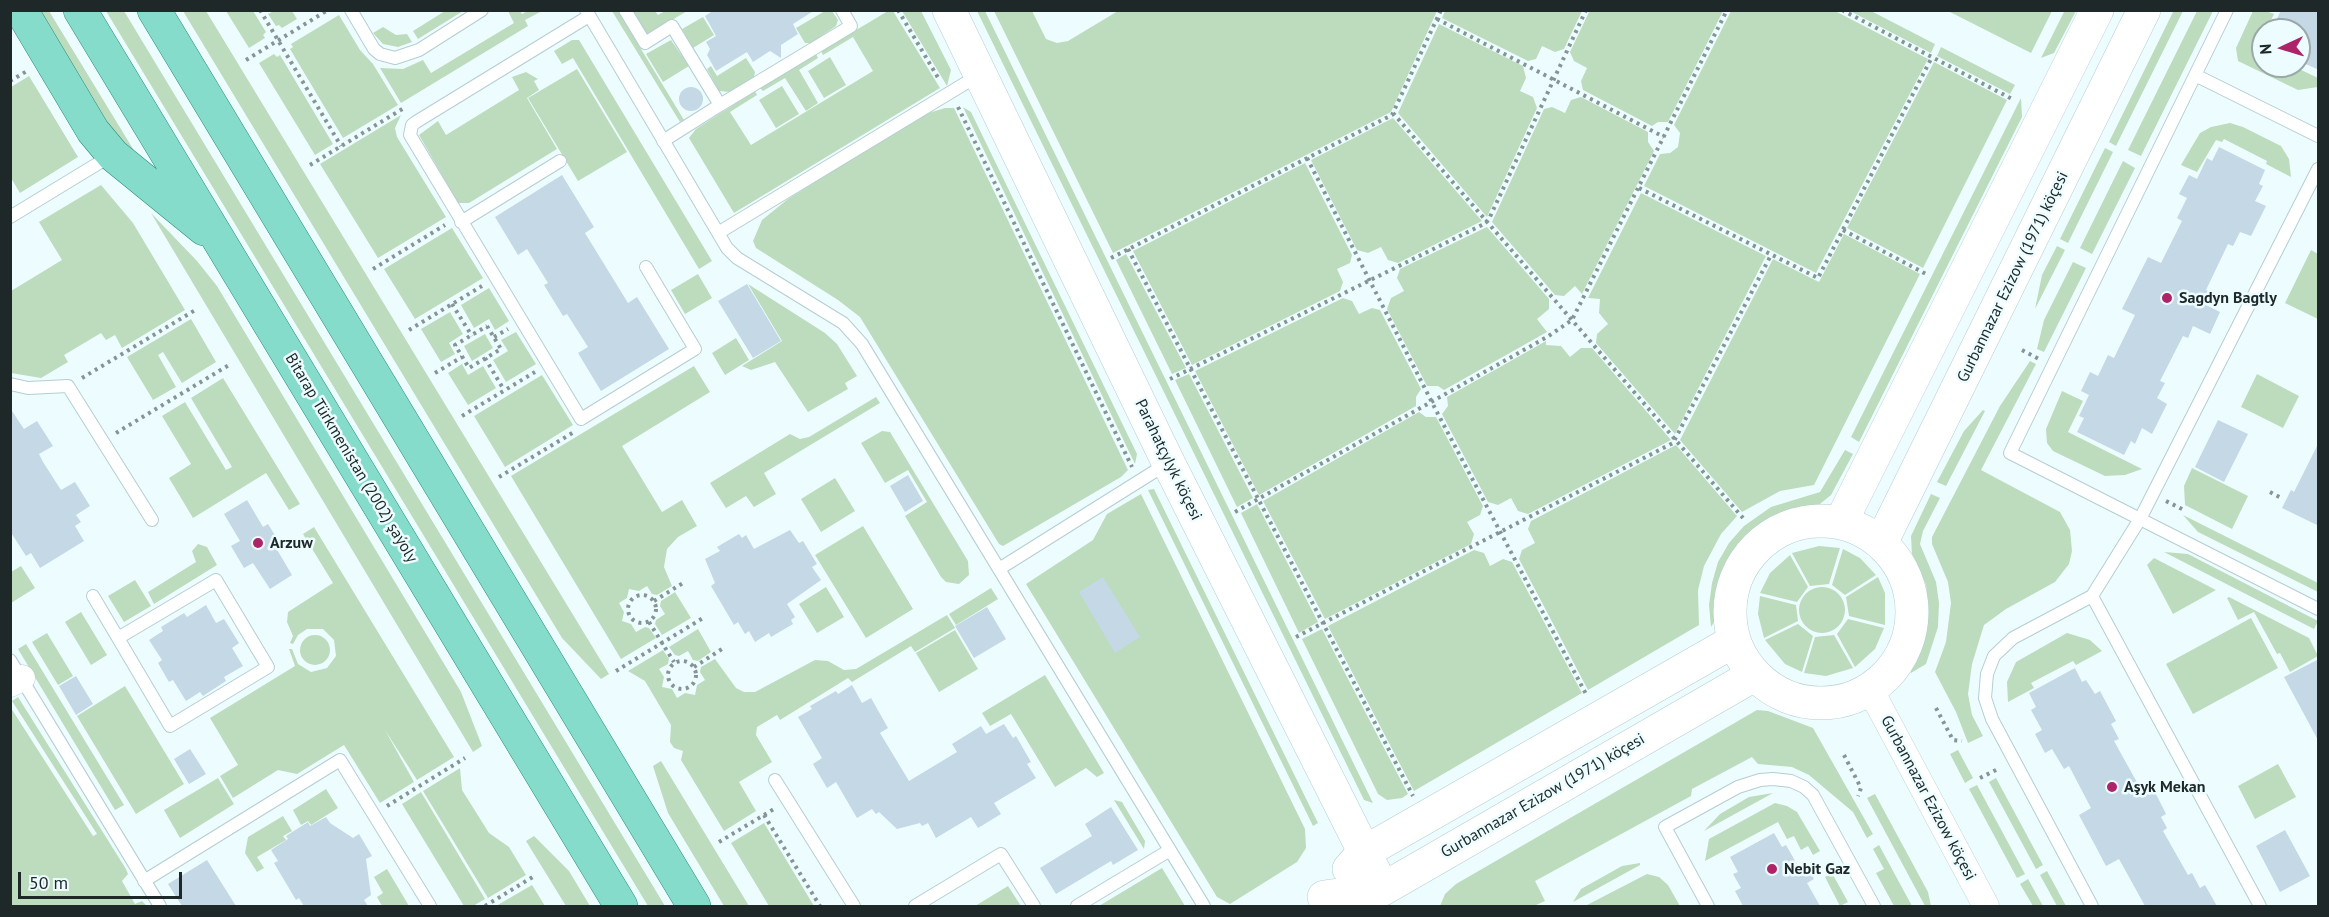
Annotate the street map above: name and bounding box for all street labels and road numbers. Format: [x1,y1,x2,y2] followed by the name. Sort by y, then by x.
[1953,168,2073,386] street label: Gurbannazar Ezizow (1971) köçesi
[281,350,421,566] street label: Bitarap Türkmenistan (2002) şaýoly
[1130,396,1206,524] street label: Parahatçylyk köçesi
[1876,712,1980,884] street label: Gurbannazar Ezizow köçesi
[1438,730,1648,862] street label: Gurbannazar Ezizow (1971) köçesi

